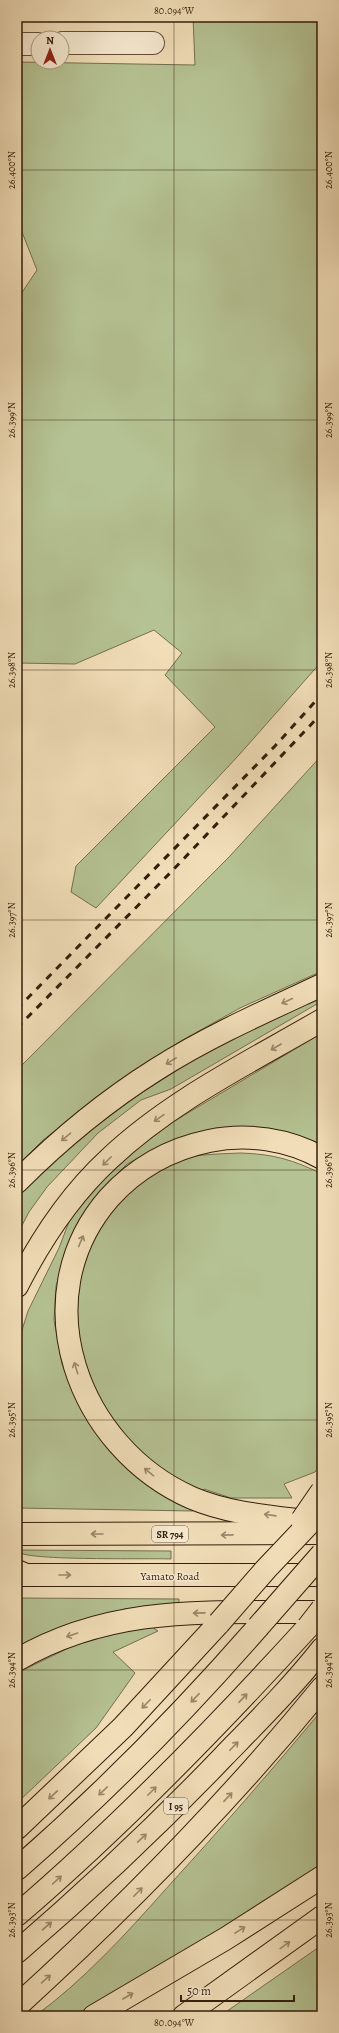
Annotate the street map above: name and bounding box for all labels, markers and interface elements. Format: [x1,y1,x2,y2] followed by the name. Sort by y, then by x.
[154,4,195,17] text: 80.094°W
[30,30,70,70] north arrow
[46,33,54,48] text: N
[5,151,18,189] text: 26.400°N
[322,151,335,189] text: 26.400°N
[5,402,18,438] text: 26.399°N
[322,402,335,438] text: 26.399°N
[5,652,18,688] text: 26.398°N
[322,652,335,688] text: 26.398°N
[5,902,18,938] text: 26.397°N
[322,902,335,938] text: 26.397°N
[281,998,293,1005] one-way arrow
[270,1043,282,1051] one-way arrow
[165,1057,177,1065] one-way arrow
[154,1114,165,1122] one-way arrow
[61,1132,71,1141] one-way arrow
[5,1152,18,1188] text: 26.396°N
[322,1152,335,1188] text: 26.396°N
[102,1156,112,1165] one-way arrow
[78,1235,86,1247] one-way arrow
[71,1362,79,1374] one-way arrow
[5,1402,18,1438] text: 26.395°N
[322,1402,335,1438] text: 26.395°N
[143,1468,154,1477] one-way arrow
[263,1511,276,1519] one-way arrow
[152,1526,188,1542] road number: SR 794
[91,1530,104,1538] one-way arrow
[221,1531,234,1538] one-way arrow
[140,1569,200,1584] street label: Yamato Road
[58,1571,71,1579] one-way arrow
[193,1609,206,1617] one-way arrow
[66,1631,78,1639] one-way arrow
[5,1652,18,1688] text: 26.394°N
[322,1652,335,1688] text: 26.394°N
[190,1693,199,1703] one-way arrow
[238,1693,247,1704] one-way arrow
[141,1699,151,1709] one-way arrow
[229,1741,239,1751] one-way arrow
[98,1786,108,1795] one-way arrow
[147,1786,157,1796] one-way arrow
[48,1790,58,1800] one-way arrow
[223,1792,232,1803] one-way arrow
[164,1798,188,1814] road number: I 95
[137,1834,147,1843] one-way arrow
[52,1875,62,1885] one-way arrow
[133,1887,143,1897] one-way arrow
[5,1902,18,1938] text: 26.393°N
[322,1902,335,1938] text: 26.393°N
[41,1922,52,1931] one-way arrow
[234,1926,245,1934] one-way arrow
[279,1941,290,1949] one-way arrow
[41,1975,51,1984] one-way arrow
[181,1977,294,2003] scale bar
[187,1983,211,1999] text: 50 m
[122,1992,134,2000] one-way arrow
[154,2016,195,2029] text: 80.094°W

